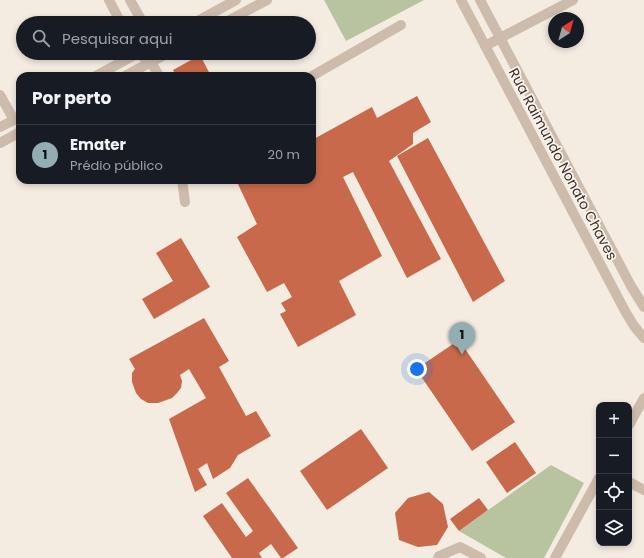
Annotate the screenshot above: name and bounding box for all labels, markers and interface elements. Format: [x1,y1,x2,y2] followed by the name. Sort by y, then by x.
[548,12,584,48] north arrow
[16,16,316,60] search box
[30,27,52,49] icon: search
[62,28,172,49] text: Pesquisar aqui
[504,65,622,263] street label: Rua Raimundo Nonato Chaves
[32,86,111,110] text: Por perto
[70,134,126,155] text: Emater
[43,145,47,164] text: 1
[267,145,300,164] text: 20 m
[70,156,163,175] text: Prédio público
[449,322,475,355] pin: 1
[407,359,427,379] your location
[596,402,632,546] map controls
[596,402,632,438] button: +
[596,438,632,474] button: −
[596,474,632,510] button: locate
[596,510,632,546] button: layers

